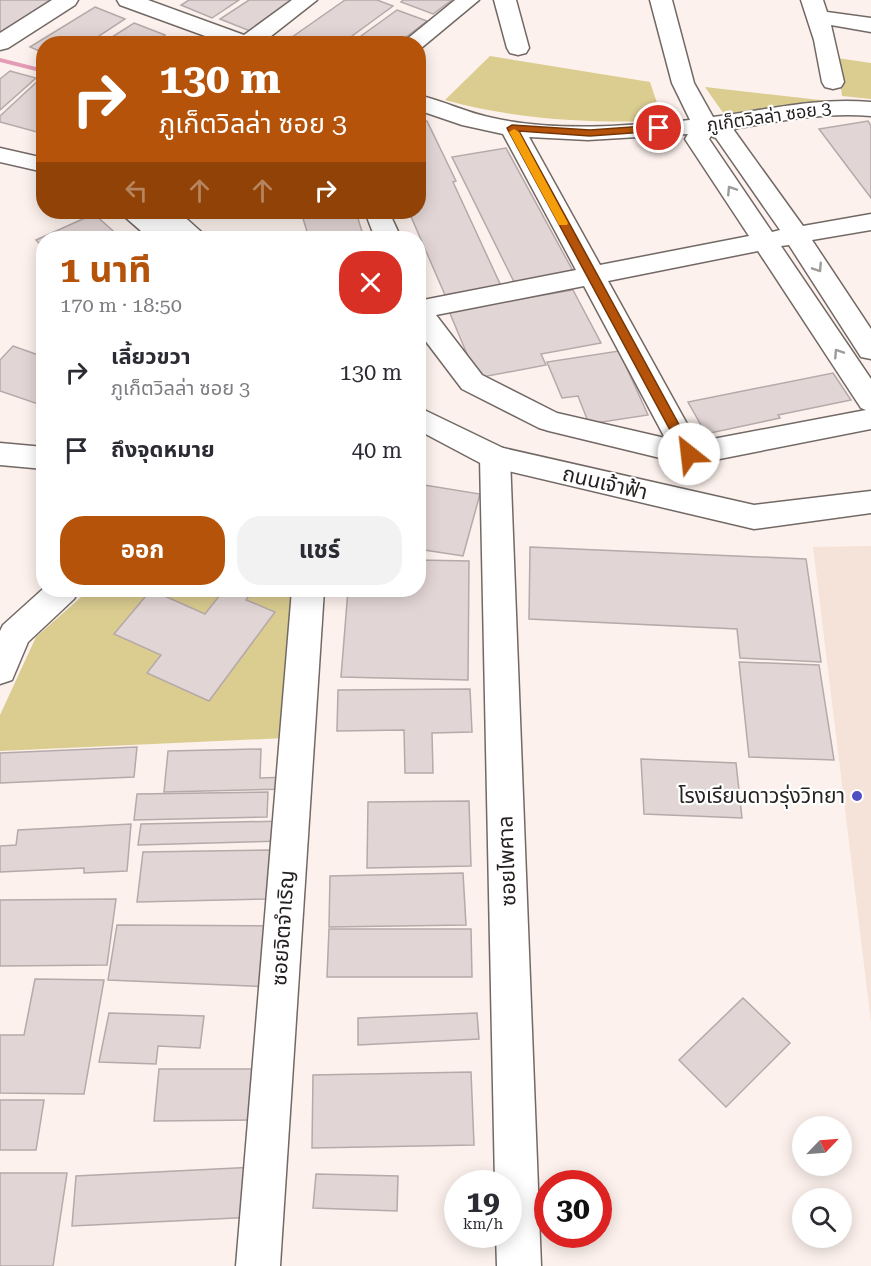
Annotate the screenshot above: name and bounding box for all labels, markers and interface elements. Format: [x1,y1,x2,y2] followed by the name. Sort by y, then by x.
[159,54,281,103] text: 130 m
[60,60,138,138] icon: right
[705,97,833,137] street label: ภูเก็ตวิลล่า ซอย 3
[633,102,684,153] pin
[159,108,347,140] text: ภูเก็ตวิลล่า ซอย 3
[642,111,675,144] icon: arrive
[120,174,153,207] icon: left
[183,174,216,207] icon: ahead
[246,174,279,207] icon: ahead
[309,174,342,207] icon: right
[727,185,738,196] one-way arrow
[60,249,151,291] text: 1 นาที
[339,251,402,314] button: close
[811,261,822,272] one-way arrow
[60,293,182,317] text: 170 m · 18:50
[111,344,191,369] text: เลี้ยวขวา
[834,348,845,359] one-way arrow
[60,356,93,389] icon: right
[339,360,402,385] text: 130 m
[111,376,250,400] text: ภูเก็ตวิลล่า ซอย 3
[657,422,721,486] position arrow
[60,434,93,467] icon: arrive
[111,437,215,462] text: ถึงจุดหมาย
[352,438,402,463] text: 40 m
[560,462,650,504] street label: ถนนเจ้าฟ้า
[60,516,225,585] button: ออก
[237,516,402,585] button: แชร์
[678,784,845,809] place label: โรงเรียนดาวรุ่งวิทยา
[850,789,864,803] marker: โรงเรียนดาวรุ่งวิทยา
[493,815,521,907] street label: ซอยไพศาล
[267,869,299,987] street label: ซอยจิตจำเริญ
[792,1116,852,1176] north arrow
[792,1116,852,1248] map controls
[534,1170,612,1248] speed limit sign: 30
[466,1184,500,1219] text: 19
[792,1188,852,1248] button: search
[463,1215,503,1233] text: km/h

